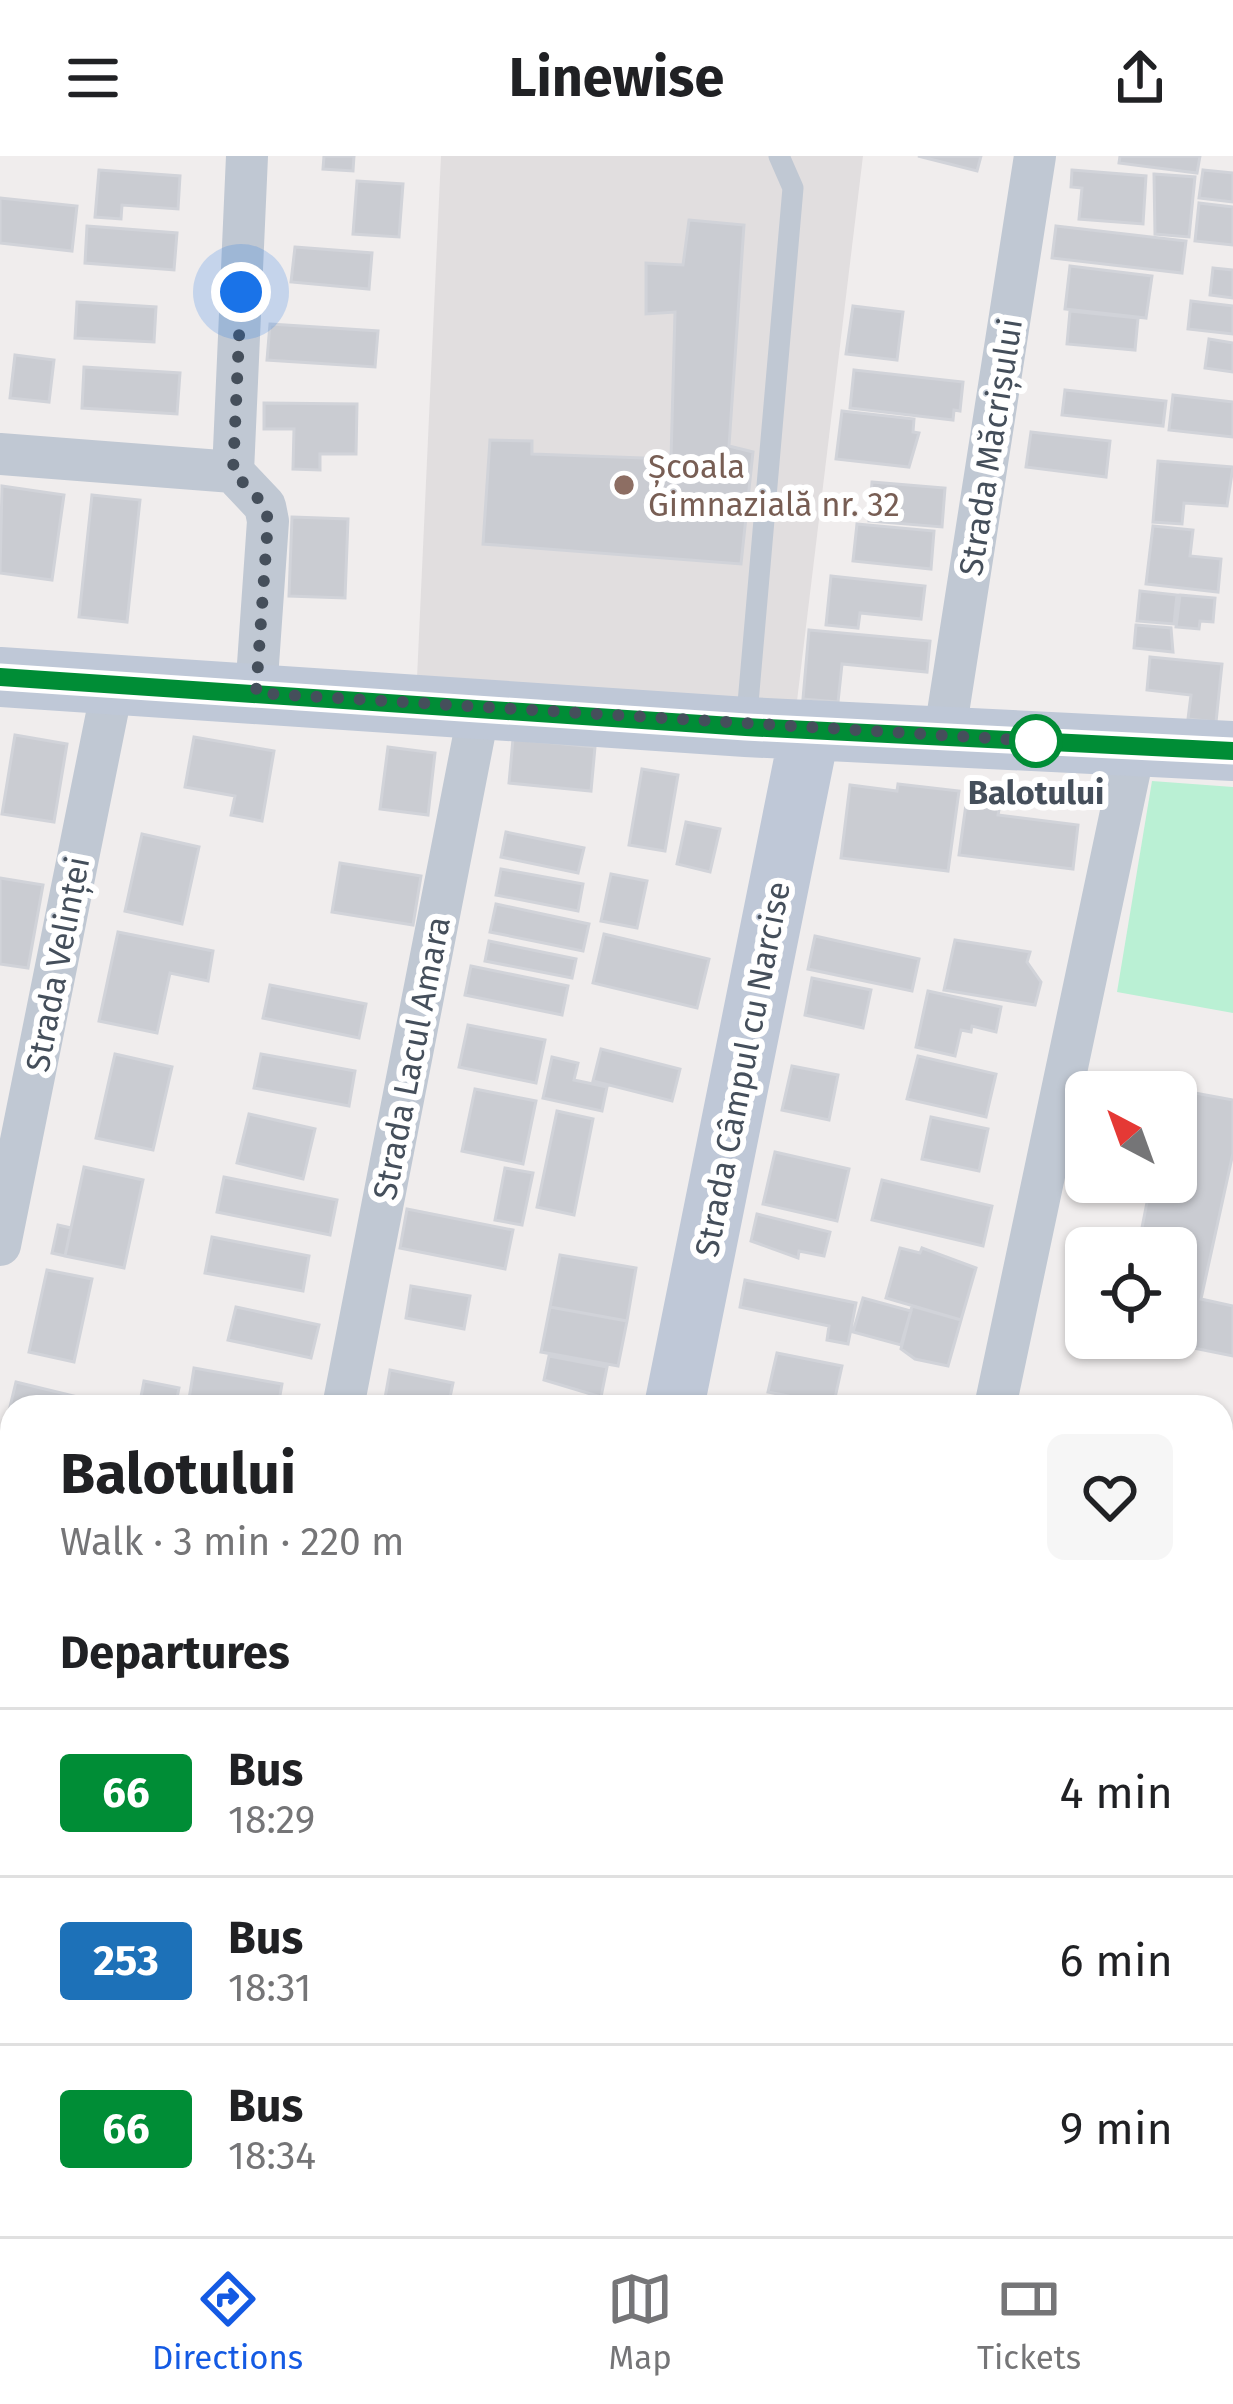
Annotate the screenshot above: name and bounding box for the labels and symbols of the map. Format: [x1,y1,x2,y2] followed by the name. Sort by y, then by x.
[211,262,271,322] your location
[951,316,1032,579] street label: Strada Măcrișului
[648,447,900,525] place label: Școala Gimnazială nr. 32
[611,472,637,498] marker: Școala Gimnazială nr. 32
[1011,716,1061,766] marker: Balotului
[968,773,1104,813] place label: Balotului
[18,853,99,1075] street label: Strada Velinței
[687,878,799,1260] street label: Strada Câmpul cu Narcise
[365,913,459,1203] street label: Strada Lacul Amara
[1065,1071,1197,1203] north arrow

